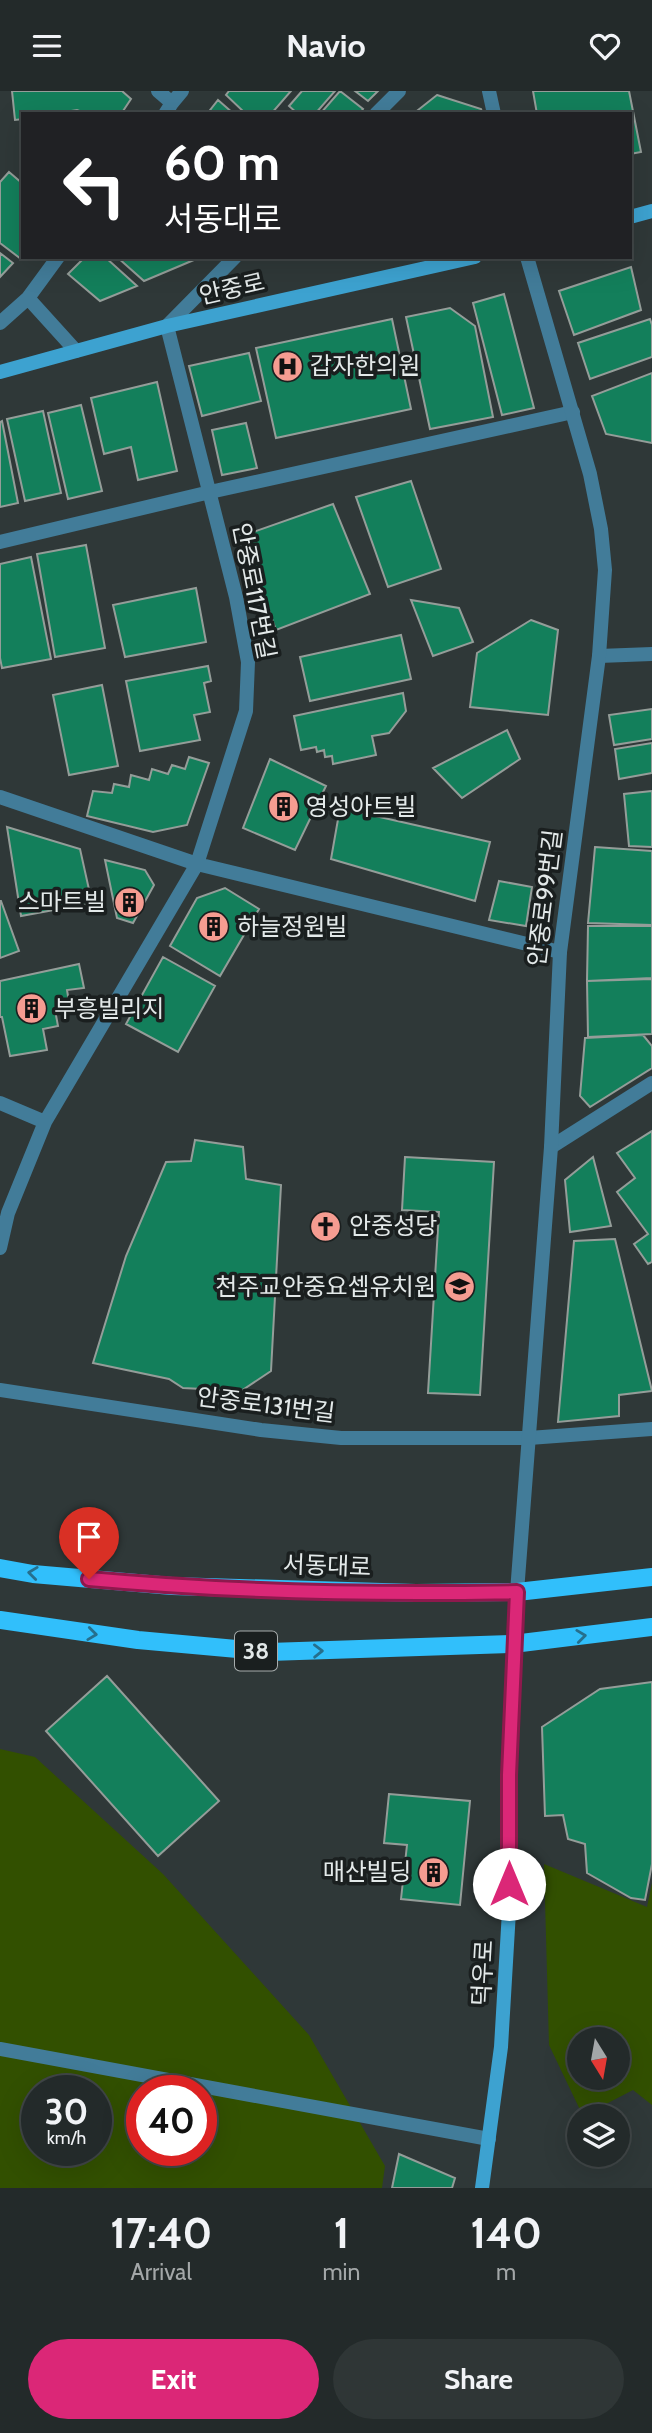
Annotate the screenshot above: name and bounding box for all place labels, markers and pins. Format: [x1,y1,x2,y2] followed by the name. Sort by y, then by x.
[270,349,304,383] hospital icon: 갑자한의원
[310,351,420,380] place label: 갑자한의원
[266,790,300,824] building icon: 영성아트빌
[306,792,416,821] place label: 영성아트빌
[112,885,146,919] building icon: 스마트빌
[18,887,106,916] place label: 스마트빌
[197,910,231,944] building icon: 하늘정원빌
[237,912,347,941] place label: 하늘정원빌
[14,992,48,1026] building icon: 부흥빌리지
[54,994,164,1023] place label: 부흥빌리지
[309,1209,343,1243] church icon: 안중성당
[349,1211,437,1240] place label: 안중성당
[442,1270,476,1304] school or university icon: 천주교안중요셉유치원
[215,1272,436,1301] place label: 천주교안중요셉유치원
[59,1507,119,1579] pin
[417,1855,451,1889] building icon: 매산빌딩
[323,1857,411,1886] place label: 매산빌딩

